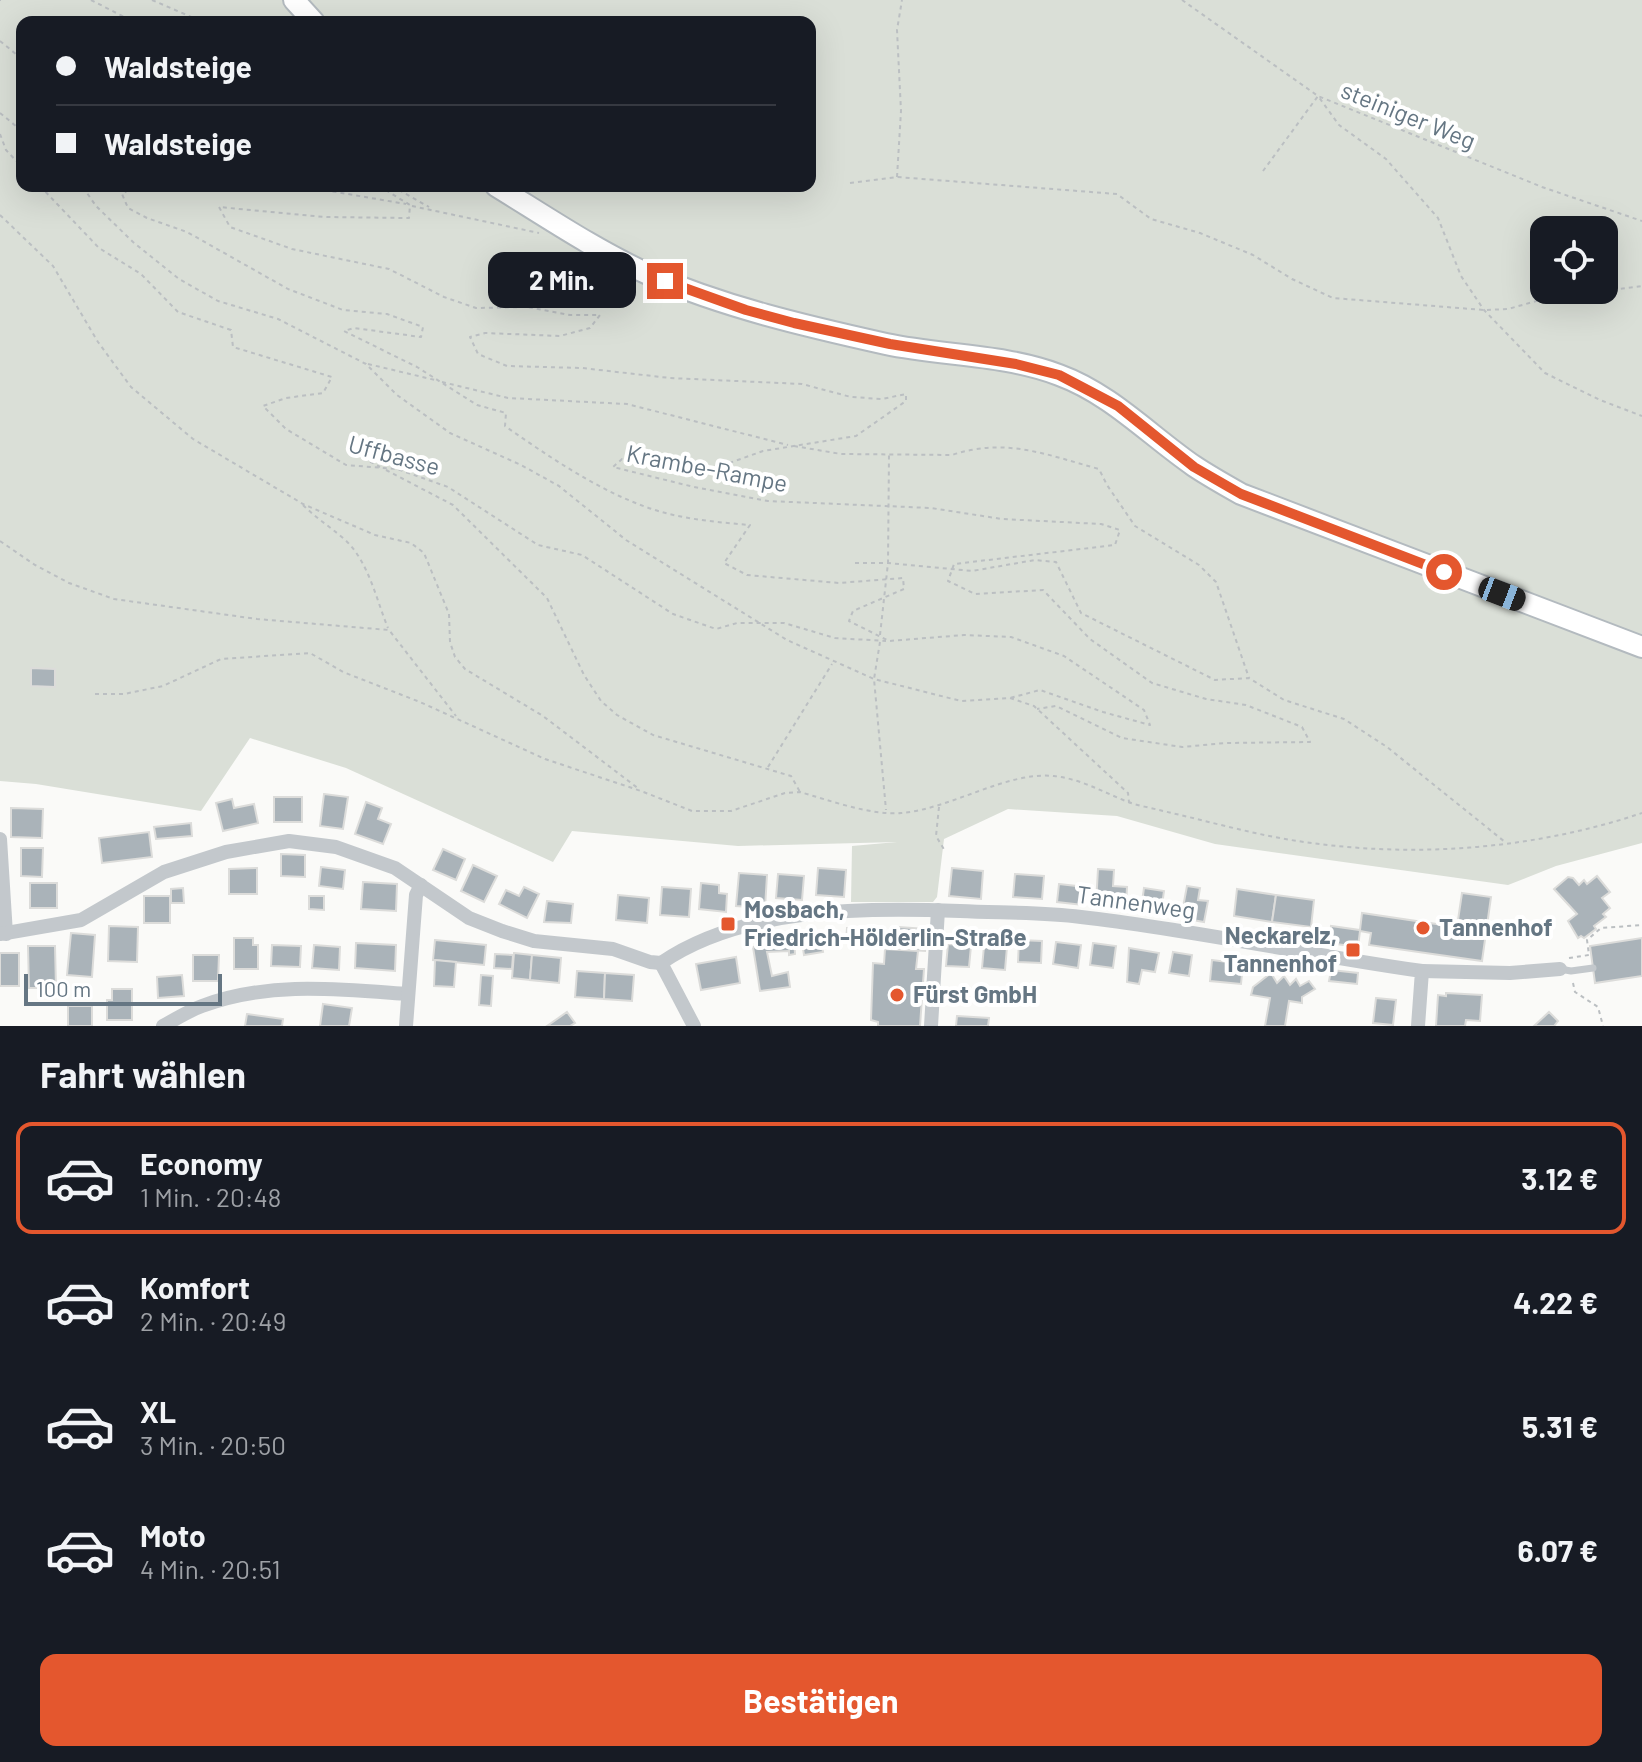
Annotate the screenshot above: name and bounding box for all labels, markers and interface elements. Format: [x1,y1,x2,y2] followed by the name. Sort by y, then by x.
[104,48,252,84] text: Waldsteige
[1337,74,1480,155] street label: steiniger Weg
[104,125,252,161] text: Waldsteige
[1530,216,1618,304] map controls
[1530,216,1618,304] button: locate
[489,253,637,309] callout: 2 Min.
[647,263,683,299] route end
[529,264,595,295] text: 2 Min.
[345,428,443,481] street label: Uffbasse
[624,438,790,497] street label: Krambe-Rampe
[1426,554,1462,590] route start
[1475,574,1529,614] car
[1075,879,1197,924] street label: Tannenweg
[744,894,1027,951] place label: Mosbach, Friedrich-Hölderlin-Straße
[1439,912,1553,941] place label: Tannenhof
[719,915,737,933] marker: Mosbach, Friedrich-Hölderlin-Straße
[1414,919,1432,937] marker: Tannenhof
[1223,920,1337,977] place label: Neckarelz, Tannenhof
[1344,941,1362,959] marker: Neckarelz, Tannenhof
[24,970,222,1006] scale bar
[36,975,91,1001] text: 100 m
[913,979,1037,1008] place label: Fürst GmbH
[888,986,906,1004] marker: Fürst GmbH
[40,1052,246,1095] text: Fahrt wählen
[44,1142,116,1214] icon: car
[140,1145,263,1181] text: Economy
[1521,1160,1598,1196] text: 3.12 €
[140,1181,281,1212] text: 1 Min. · 20:48
[44,1266,116,1338] icon: car
[140,1269,250,1305] text: Komfort
[1513,1284,1598,1320] text: 4.22 €
[140,1305,286,1336] text: 2 Min. · 20:49
[44,1390,116,1462] icon: car
[140,1393,176,1429] text: XL
[1522,1408,1598,1444] text: 5.31 €
[140,1429,286,1460] text: 3 Min. · 20:50
[44,1514,116,1586] icon: car
[140,1517,206,1553] text: Moto
[1518,1532,1598,1568] text: 6.07 €
[140,1553,280,1584] text: 4 Min. · 20:51
[40,1654,1602,1746] button: Bestätigen

